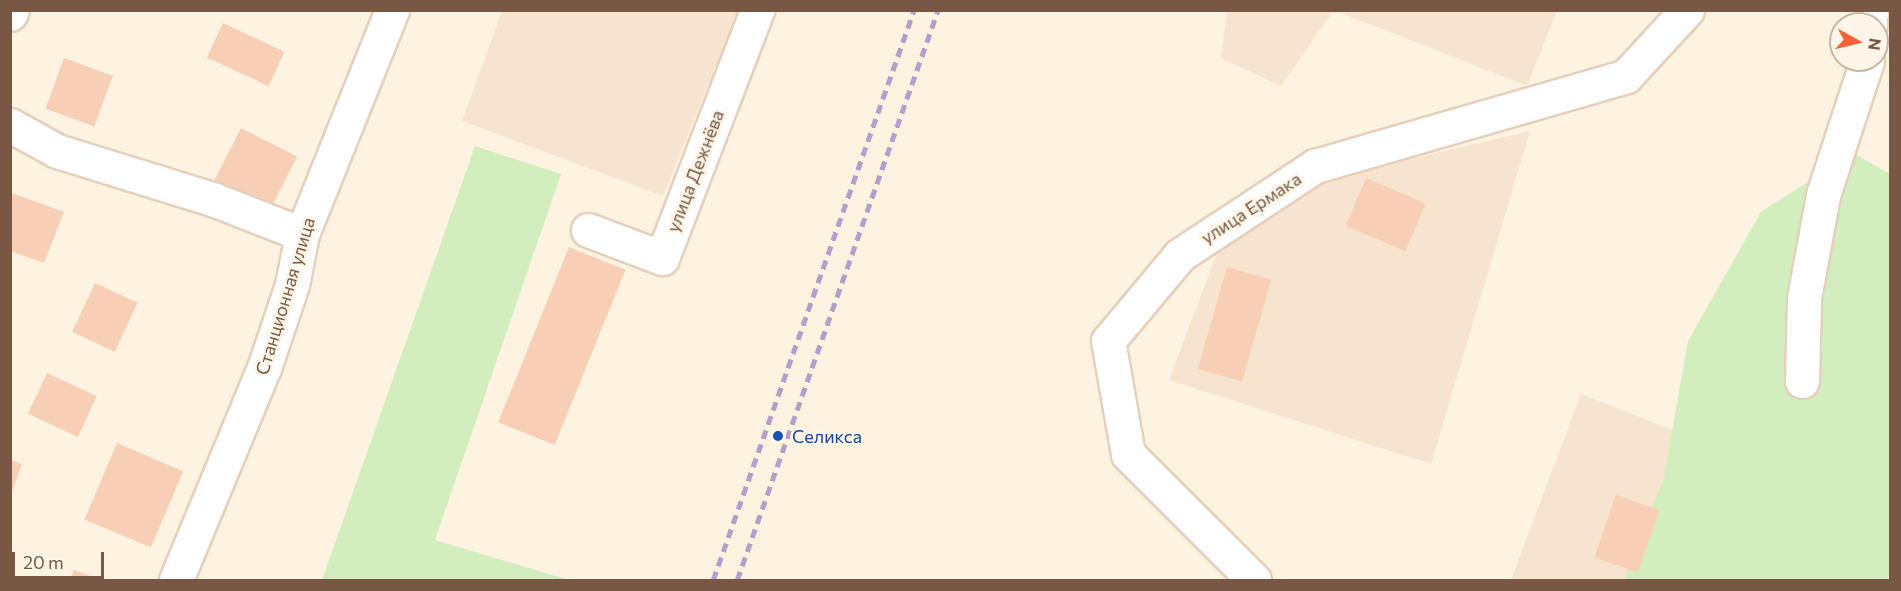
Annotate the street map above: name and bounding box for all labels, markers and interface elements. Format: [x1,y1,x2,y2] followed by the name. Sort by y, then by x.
[1829,12,1889,72] north arrow
[1865,37,1886,52] text: N
[662,107,728,235] street label: улица Дежнёва
[1197,168,1305,248] street label: улица Ермака
[251,215,319,377] street label: Станционная улица
[792,425,862,447] place label: Селикса
[769,427,787,445] marker: Селикса
[15,540,106,578] scale bar
[23,551,64,573] text: 20 m

